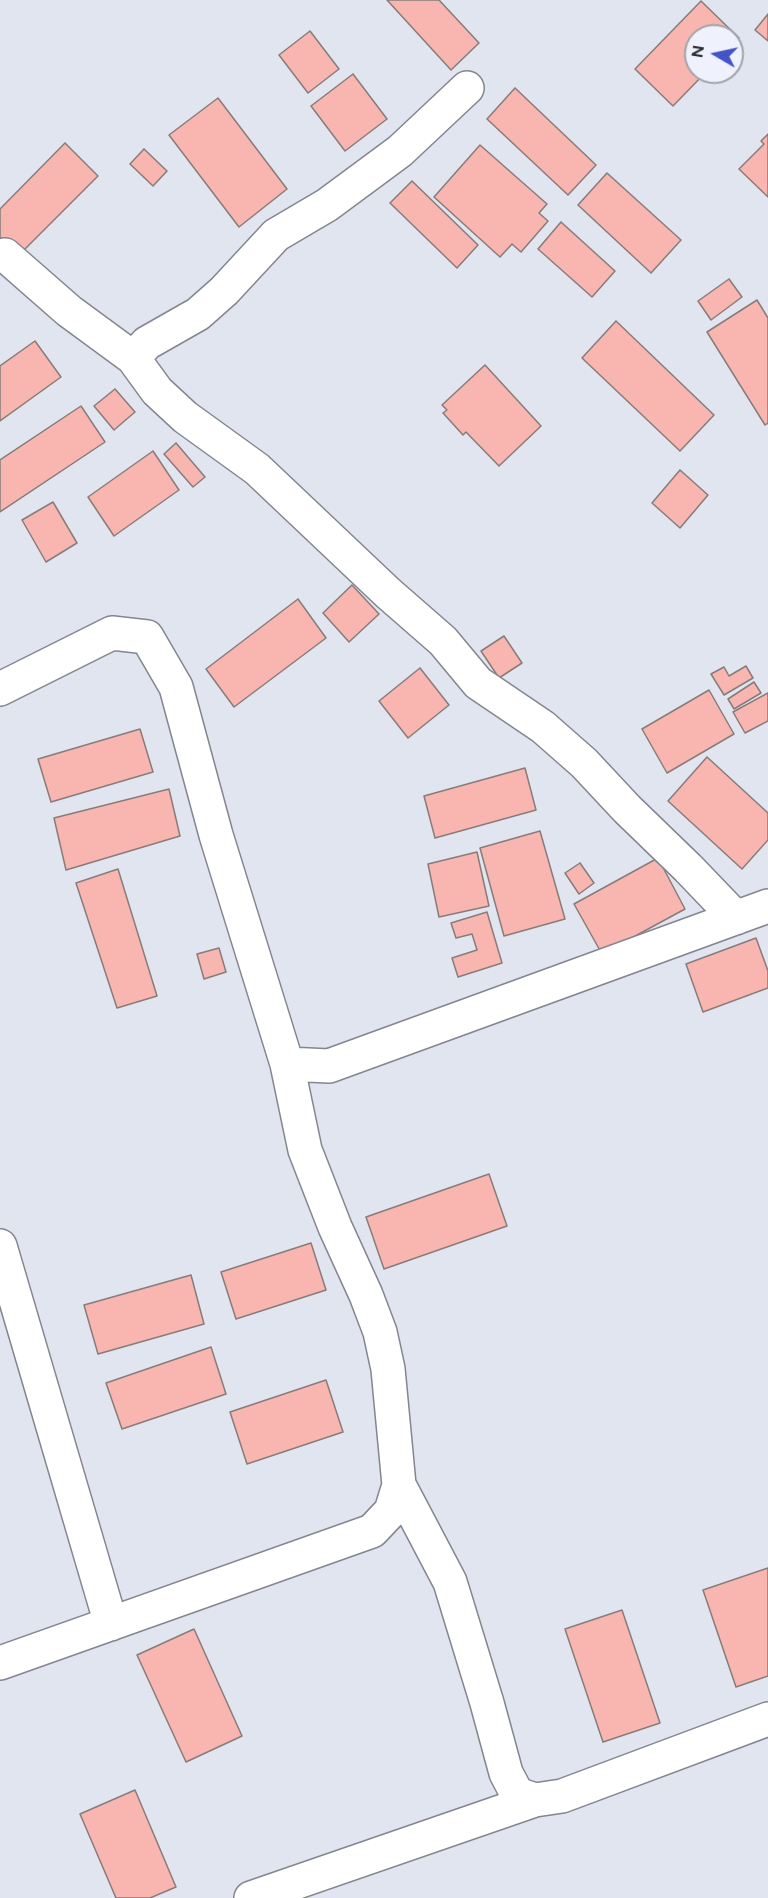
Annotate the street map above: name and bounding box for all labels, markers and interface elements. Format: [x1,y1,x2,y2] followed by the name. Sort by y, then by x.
[684,24,744,84] north arrow
[687,44,708,59] text: N

